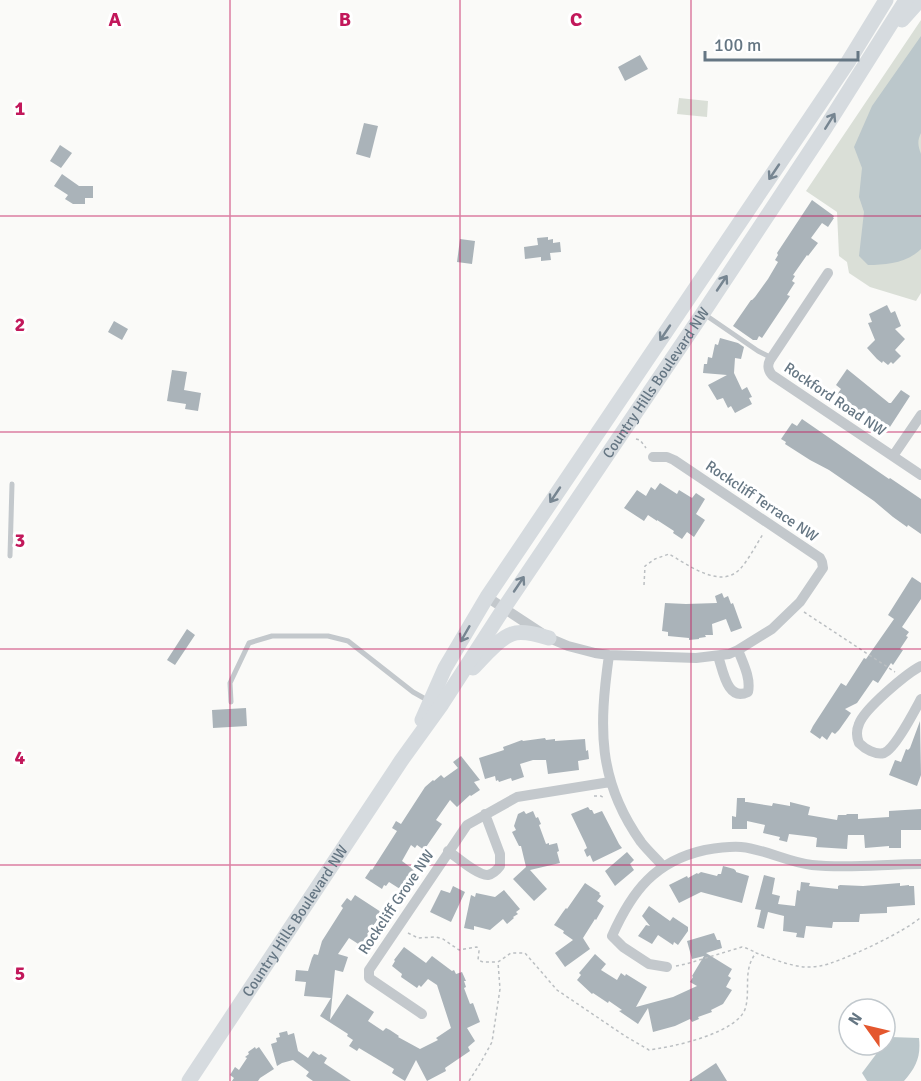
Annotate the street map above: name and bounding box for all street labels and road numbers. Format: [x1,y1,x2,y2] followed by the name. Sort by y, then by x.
[599,304,713,462] street label: Country Hills Boulevard NW
[781,358,890,440] street label: Rockford Road NW
[702,457,822,546] street label: Rockcliff Terrace NW
[238,842,352,1000] street label: Country Hills Boulevard NW
[354,846,438,958] street label: Rockcliff Grove NW

